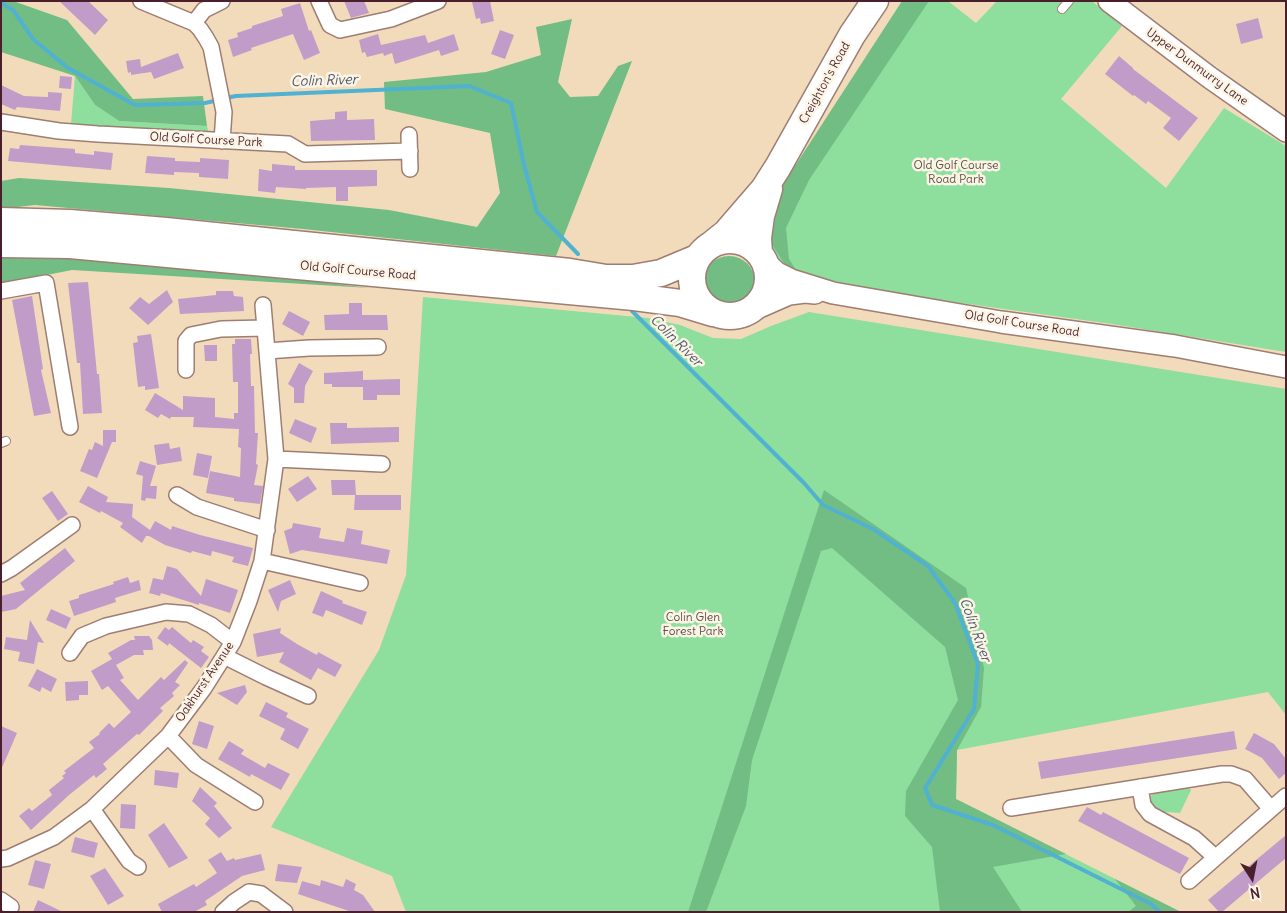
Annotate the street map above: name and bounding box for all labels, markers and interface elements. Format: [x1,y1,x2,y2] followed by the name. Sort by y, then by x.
[1143,25,1251,109] street label: Upper Dunmurry Lane
[797,40,853,126] street label: Creighton's Road
[290,71,358,91] water label: Colin River
[149,130,263,150] street label: Old Golf Course Park
[913,159,999,187] park label: Old Golf Course Road Park
[300,259,416,283] street label: Old Golf Course Road
[964,308,1080,340] street label: Old Golf Course Road
[646,311,706,371] water label: Colin River
[956,596,994,664] water label: Colin River
[662,611,724,639] park label: Colin Glen Forest Park
[173,639,237,725] street label: Oakhurst Avenue
[1227,853,1277,903] north arrow
[1248,883,1261,902] text: N

